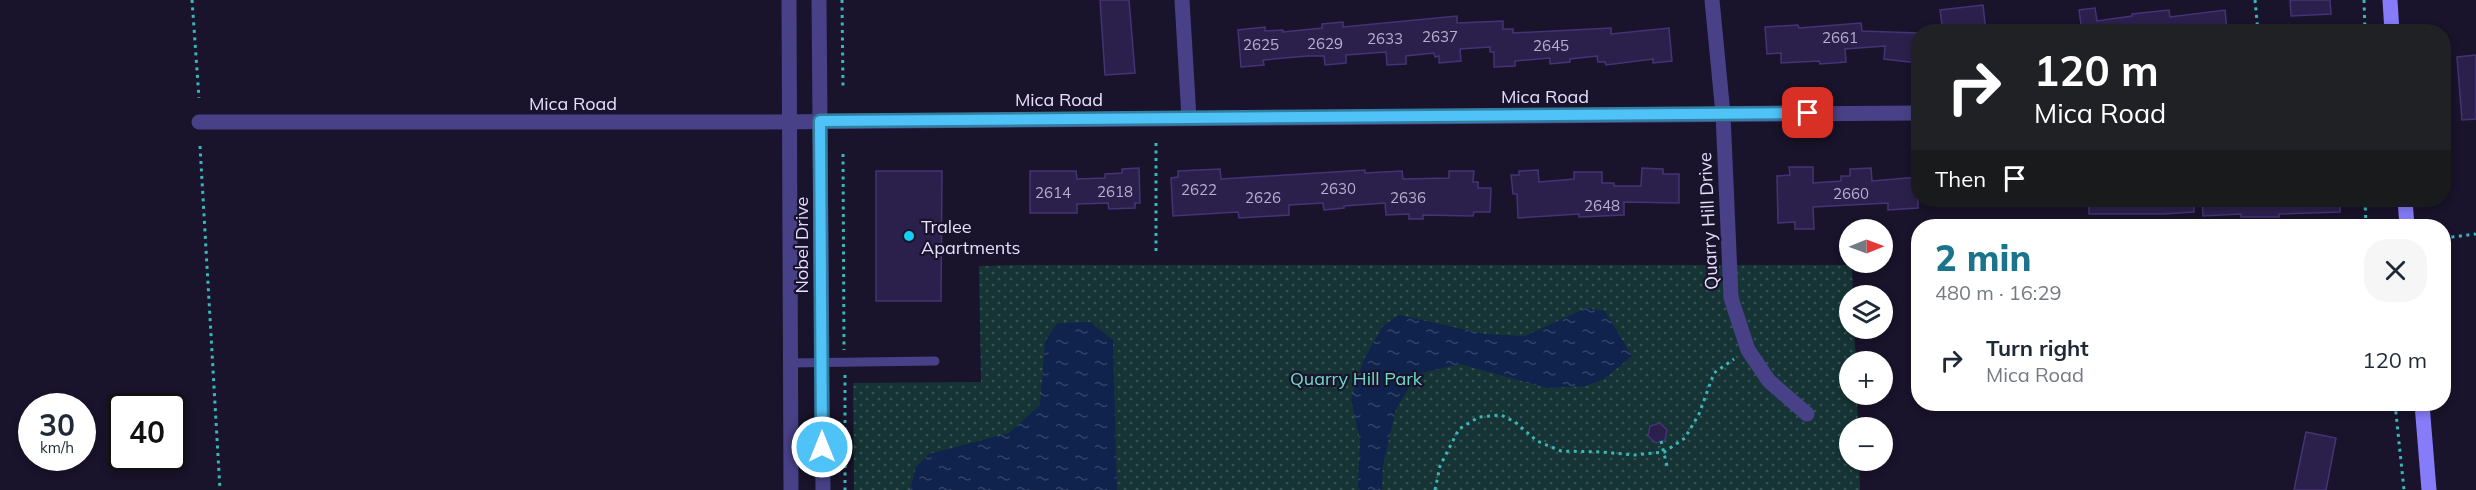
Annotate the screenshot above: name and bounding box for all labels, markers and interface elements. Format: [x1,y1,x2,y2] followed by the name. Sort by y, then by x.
[1422,27,1458,46] house number: 2637
[1822,28,1858,47] house number: 2661
[1367,29,1403,48] house number: 2633
[1307,34,1343,53] house number: 2629
[1243,35,1279,54] house number: 2625
[1533,36,1569,55] house number: 2645
[2034,44,2159,97] text: 120 m
[1935,48,2013,126] icon: right
[1501,85,1589,108] street label: Mica Road
[1782,87,1833,138] pin
[1015,88,1103,111] street label: Mica Road
[529,92,617,115] street label: Mica Road
[1791,96,1824,129] icon: arrive
[2034,96,2166,130] text: Mica Road
[1693,152,1723,290] street label: Quarry Hill Drive
[1998,162,2031,195] icon: arrive
[1935,165,1986,193] text: Then
[1320,179,1356,198] house number: 2630
[1181,180,1217,199] house number: 2622
[1097,182,1133,201] house number: 2618
[1035,183,1071,202] house number: 2614
[1833,184,1869,203] house number: 2660
[1245,188,1281,207] house number: 2626
[1390,188,1426,207] house number: 2636
[1584,196,1620,215] house number: 2648
[790,197,813,293] street label: Nobel Drive
[921,215,1021,259] place label: Tralee Apartments
[1839,219,1893,273] north arrow
[1839,219,1893,471] map controls
[902,229,916,243] marker: Tralee Apartments
[1935,235,2031,280] text: 2 min
[2364,239,2427,302] button: close
[1935,280,2061,305] text: 480 m · 16:29
[1839,285,1893,339] button: layers
[1986,334,2089,362] text: Turn right
[1935,344,1968,377] icon: right
[2362,346,2427,374] text: 120 m
[1839,351,1893,405] button: +
[1986,362,2084,387] text: Mica Road
[1290,367,1423,390] park label: Quarry Hill Park
[108,393,186,471] speed limit sign: 40
[39,406,75,444] text: 30
[790,415,854,479] position arrow
[1839,417,1893,471] button: −
[40,438,74,457] text: km/h

